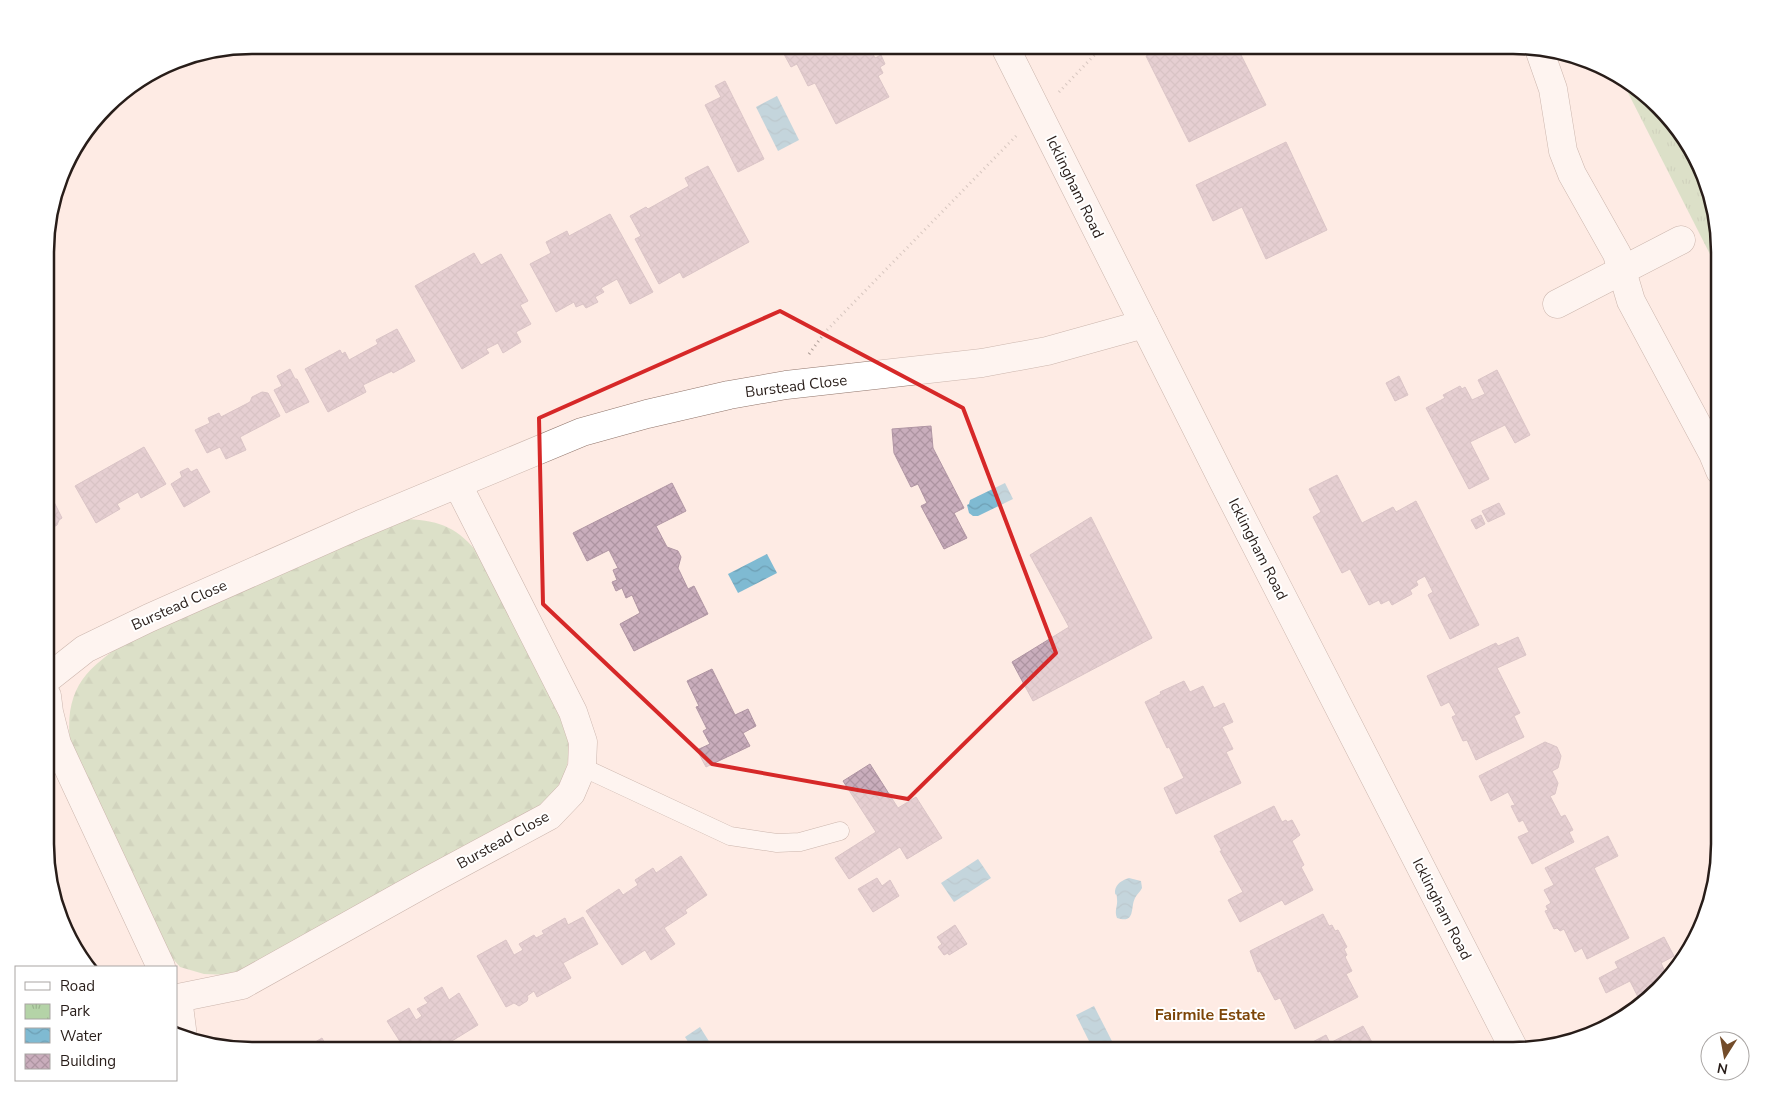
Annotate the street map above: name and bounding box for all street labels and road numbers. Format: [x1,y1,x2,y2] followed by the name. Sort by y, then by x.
[1042,132,1108,242] street label: Icklingham Road
[744,370,848,402] street label: Burstead Close
[1224,495,1292,603] street label: Icklingham Road
[128,575,230,635] street label: Burstead Close
[453,806,553,874] street label: Burstead Close
[1408,855,1476,963] street label: Icklingham Road

